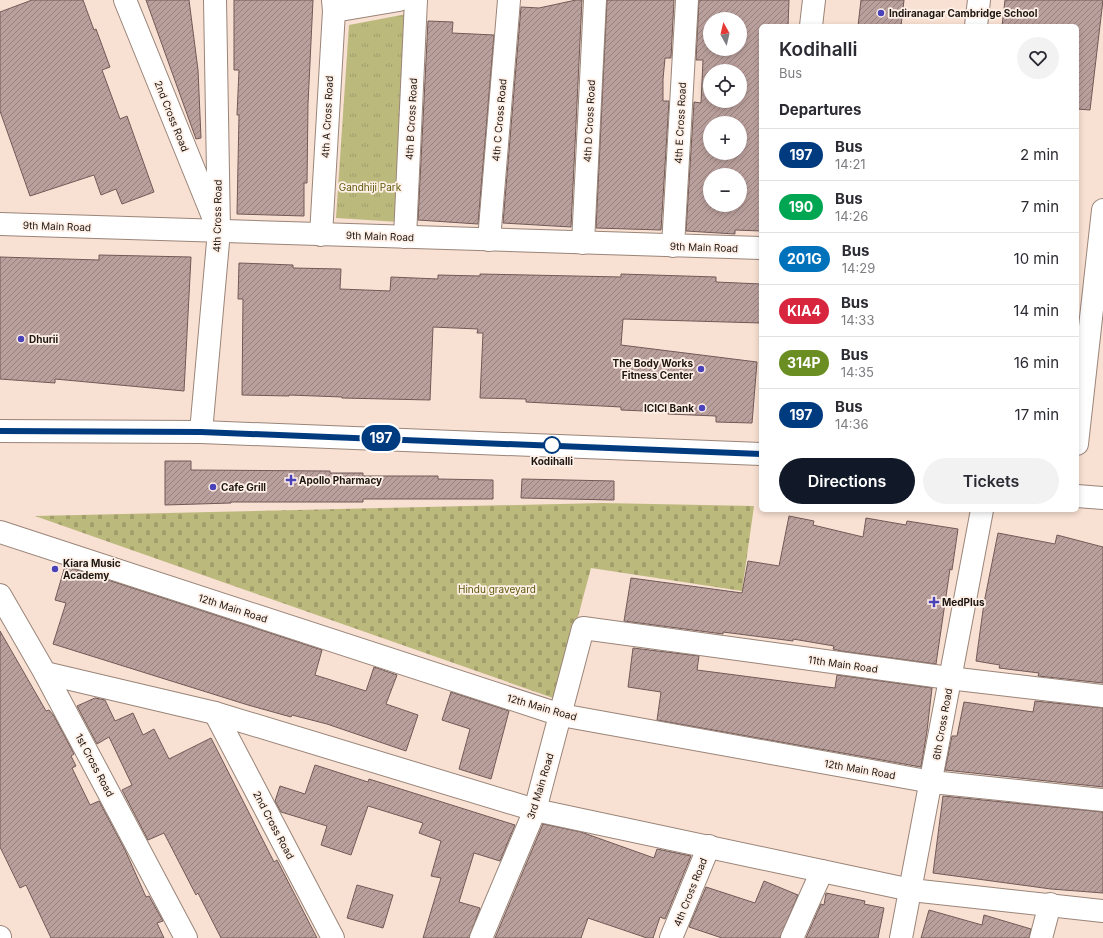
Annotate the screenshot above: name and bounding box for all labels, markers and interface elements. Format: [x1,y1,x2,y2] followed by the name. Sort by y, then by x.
[889,7,1038,20] place label: Indiranagar Cambridge School
[876,8,886,18] marker: Indiranagar Cambridge School
[703,12,747,56] north arrow
[703,12,747,212] map controls
[1017,37,1059,79] button: heart
[779,38,857,61] text: Kodihalli
[703,64,747,108] button: locate
[779,65,802,81] text: Bus
[319,75,335,159] street label: 4th A Cross Road
[403,78,419,160] street label: 4th B Cross Road
[489,78,509,162] street label: 4th C Cross Road
[152,79,192,153] street label: 2nd Cross Road
[581,79,597,163] street label: 4th D Cross Road
[672,82,688,164] street label: 4th E Cross Road
[779,100,861,119] text: Departures
[703,116,747,160] button: +
[835,137,863,156] text: Bus
[1020,145,1059,164] text: 2 min
[790,146,813,163] text: 197
[835,156,866,172] text: 14:21
[703,168,747,212] button: −
[210,179,224,253] street label: 4th Cross Road
[339,181,402,193] park label: Gandhiji Park
[835,189,863,208] text: Bus
[1021,197,1059,216] text: 7 min
[789,198,813,215] text: 190
[835,208,868,224] text: 14:26
[23,219,91,233] street label: 9th Main Road
[346,229,414,243] street label: 9th Main Road
[670,240,738,254] street label: 9th Main Road
[842,241,869,260] text: Bus
[1014,249,1059,268] text: 10 min
[787,250,822,267] text: 201G
[842,260,875,276] text: 14:29
[841,293,869,312] text: Bus
[1013,301,1059,320] text: 14 min
[787,302,821,319] text: KIA4
[841,312,874,328] text: 14:33
[29,333,59,345] place label: Dhurii
[16,334,26,344] marker: Dhurii
[841,345,868,364] text: Bus
[1014,353,1059,372] text: 16 min
[787,354,821,371] text: 314P
[613,357,693,381] place label: The Body Works Fitness Center
[696,364,706,374] marker: The Body Works Fitness Center
[841,364,874,380] text: 14:35
[835,397,863,416] text: Bus
[644,402,694,414] place label: ICICI Bank
[697,403,707,413] marker: ICICI Bank
[1015,405,1059,424] text: 17 min
[790,406,813,423] text: 197
[835,416,869,432] text: 14:36
[358,425,404,451] line badge: 197
[370,429,393,446] text: 197
[543,436,561,454] marker: Kodihalli
[531,455,573,467] place label: Kodihalli
[779,458,915,504] button: Directions
[923,458,1059,504] button: Tickets
[299,474,382,487] place label: Apollo Pharmacy
[286,475,296,485] marker: Apollo Pharmacy
[221,481,266,493] place label: Cafe Grill
[208,482,218,492] marker: Cafe Grill
[63,557,121,582] place label: Kiara Music Academy
[50,564,60,574] marker: Kiara Music Academy
[458,583,536,595] park label: Hindu graveyard
[197,591,269,625] street label: 12th Main Road
[942,596,985,608] place label: MedPlus
[929,597,939,607] marker: MedPlus
[807,653,879,675] street label: 11th Main Road
[930,687,954,761] street label: 6th Cross Road
[506,691,578,723] street label: 12th Main Road
[73,731,117,799] street label: 1st Cross Road
[524,751,556,821] street label: 3rd Main Road
[823,757,897,781] street label: 12th Main Road
[251,789,297,861] street label: 2nd Cross Road
[671,856,709,928] street label: 4th Cross Road

